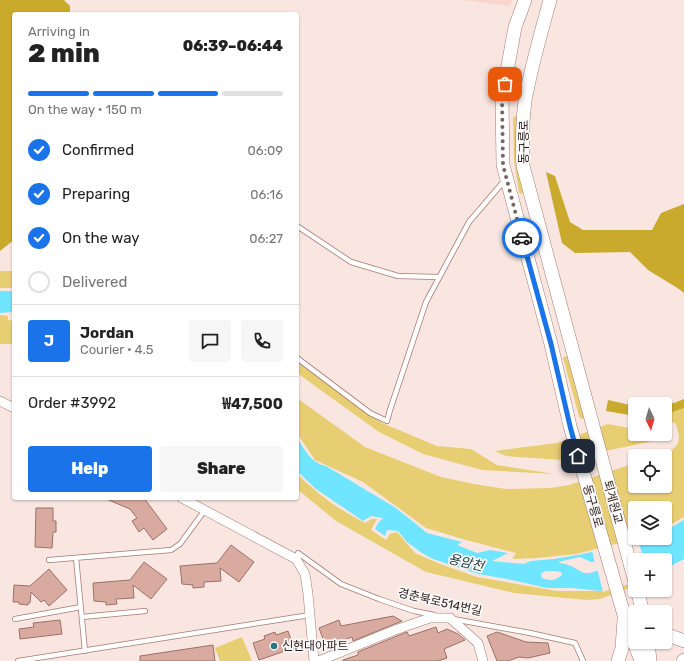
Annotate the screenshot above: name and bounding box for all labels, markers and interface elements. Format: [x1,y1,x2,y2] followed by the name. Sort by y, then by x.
[28,24,90,39] text: Arriving in
[183,37,283,55] text: 06:39–06:44
[28,38,100,69] text: 2 min
[488,67,522,101] pin
[494,73,516,95] icon: bag
[28,102,142,117] text: On the way · 150 m
[517,120,531,164] street label: 동구릉로
[28,139,50,161] icon: check
[62,141,134,159] text: Confirmed
[248,143,283,158] text: 06:09
[28,183,50,205] icon: check
[62,185,130,203] text: Preparing
[250,187,283,202] text: 06:16
[502,218,542,258] courier
[28,227,50,249] icon: check
[511,227,533,249] icon: car
[62,229,140,247] text: On the way
[249,231,283,246] text: 06:27
[62,273,127,291] text: Delivered
[189,320,231,362] button: chat
[241,320,283,362] button: phone
[80,324,134,342] text: Jordan
[44,332,54,350] text: J
[80,342,154,357] text: Courier · 4.5
[28,394,116,412] text: Order #3992
[222,395,283,413] text: ₩47,500
[628,397,672,441] north arrow
[628,397,672,649] map controls
[561,439,595,473] pin
[567,445,589,467] icon: home
[28,446,152,492] button: Help
[160,446,283,492] button: Share
[628,449,672,493] button: locate
[601,479,625,525] street label: 퇴계원교
[580,483,606,529] street label: 동구릉로
[628,501,672,545] button: layers
[447,551,486,574] water label: 용암천
[628,553,672,597] button: +
[397,586,483,618] street label: 경춘북로514번길
[628,605,672,649] button: −
[282,639,348,653] place label: 신현대아파트
[269,641,279,651] marker: 신현대아파트

